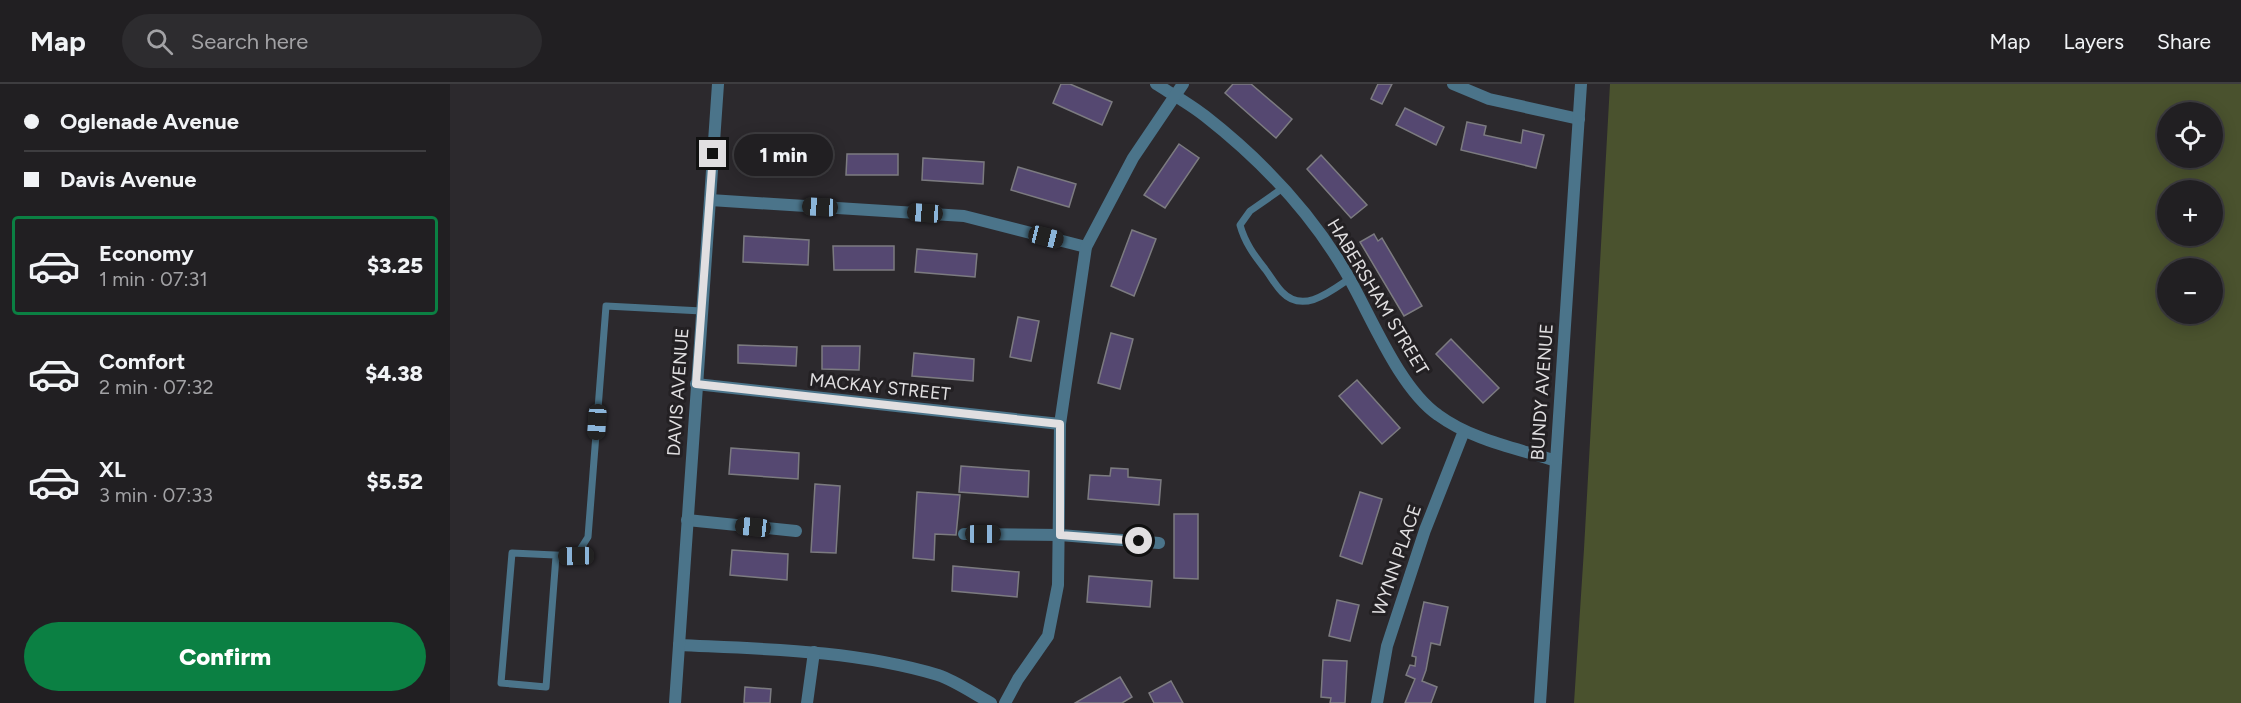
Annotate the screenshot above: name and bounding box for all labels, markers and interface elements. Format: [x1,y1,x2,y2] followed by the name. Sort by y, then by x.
[122,14,542,68] search box
[30,24,86,58] text: Map
[143,25,176,58] icon: search
[191,28,308,55] text: Search here
[1990,29,2030,54] text: Map
[2063,29,2124,54] text: Layers
[2157,29,2211,54] text: Share
[2157,102,2223,324] map controls
[2157,102,2223,168] button: locate
[60,108,239,135] text: Oglenade Avenue
[734,133,833,175] callout: 1 min
[699,140,726,167] route end
[760,143,807,167] text: 1 min
[60,166,196,193] text: Davis Avenue
[2157,180,2223,246] button: +
[802,197,838,217] car
[906,203,944,223] car
[1323,215,1433,379] street label: HABERSHAM STREET
[1026,224,1066,250] car
[27,239,81,293] icon: car
[99,240,194,267] text: Economy
[367,252,423,279] text: $3.25
[2157,258,2223,324] button: −
[99,267,208,291] text: 1 min · 07:31
[1526,323,1558,461] street label: BUNDY AVENUE
[663,327,693,457] street label: DAVIS AVENUE
[27,347,81,401] icon: car
[99,348,185,375] text: Comfort
[365,360,423,387] text: $4.38
[808,369,952,405] street label: MACKAY STREET
[99,375,214,399] text: 2 min · 07:32
[587,403,607,441] car
[27,455,81,509] icon: car
[99,456,126,483] text: XL
[366,468,423,495] text: $5.52
[99,483,213,507] text: 3 min · 07:33
[1368,502,1426,618] street label: WYNN PLACE
[734,516,772,538] car
[965,525,1001,543] car
[1125,527,1152,554] route start
[558,547,594,565] car
[24,622,426,691] button: Confirm

